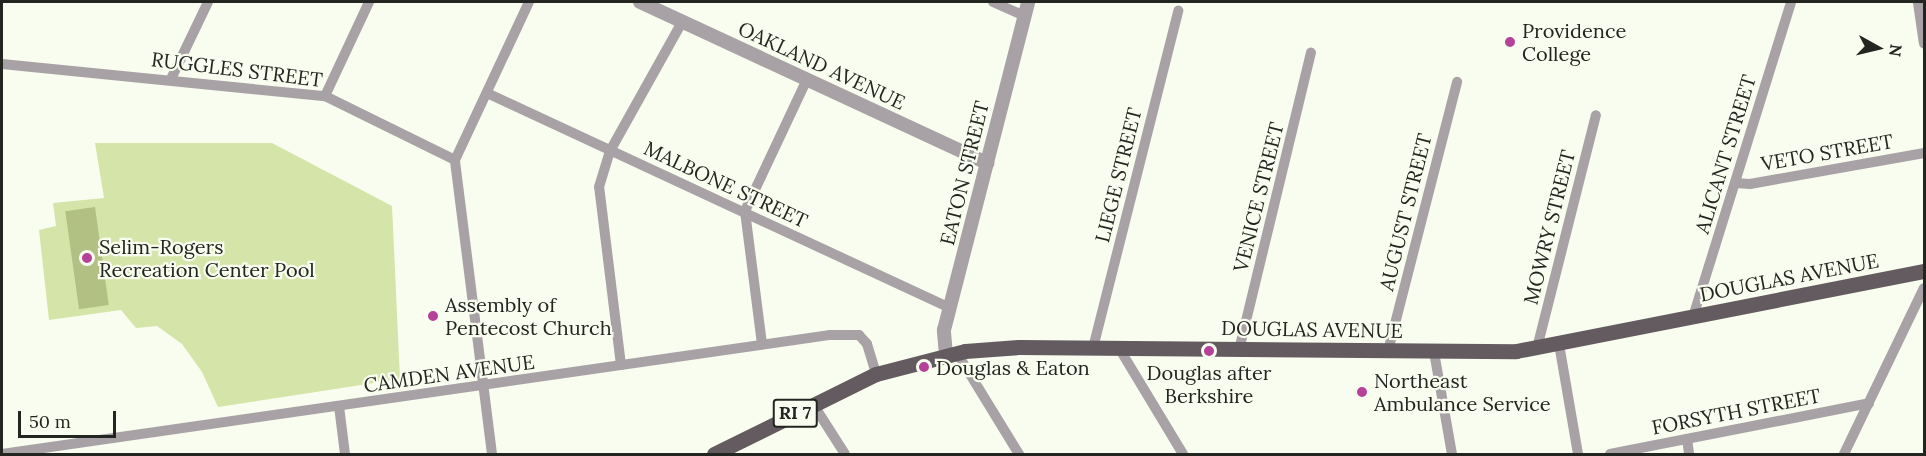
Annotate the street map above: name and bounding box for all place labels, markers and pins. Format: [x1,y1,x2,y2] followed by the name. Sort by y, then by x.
[1522,19,1626,66] place label: Providence College
[1503,35,1517,49] marker: Providence College
[99,234,315,281] place label: Selim-Rogers Recreation Center Pool
[80,251,94,265] marker: Selim-Rogers Recreation Center Pool
[445,292,612,339] place label: Assembly of Pentecost Church
[426,309,440,323] marker: Assembly of Pentecost Church
[1202,344,1216,358] marker: Douglas after Berkshire
[936,355,1090,379] place label: Douglas & Eaton
[917,360,931,374] marker: Douglas & Eaton
[1147,360,1271,407] place label: Douglas after Berkshire
[1374,368,1551,415] place label: Northeast Ambulance Service
[1355,385,1369,399] marker: Northeast Ambulance Service

